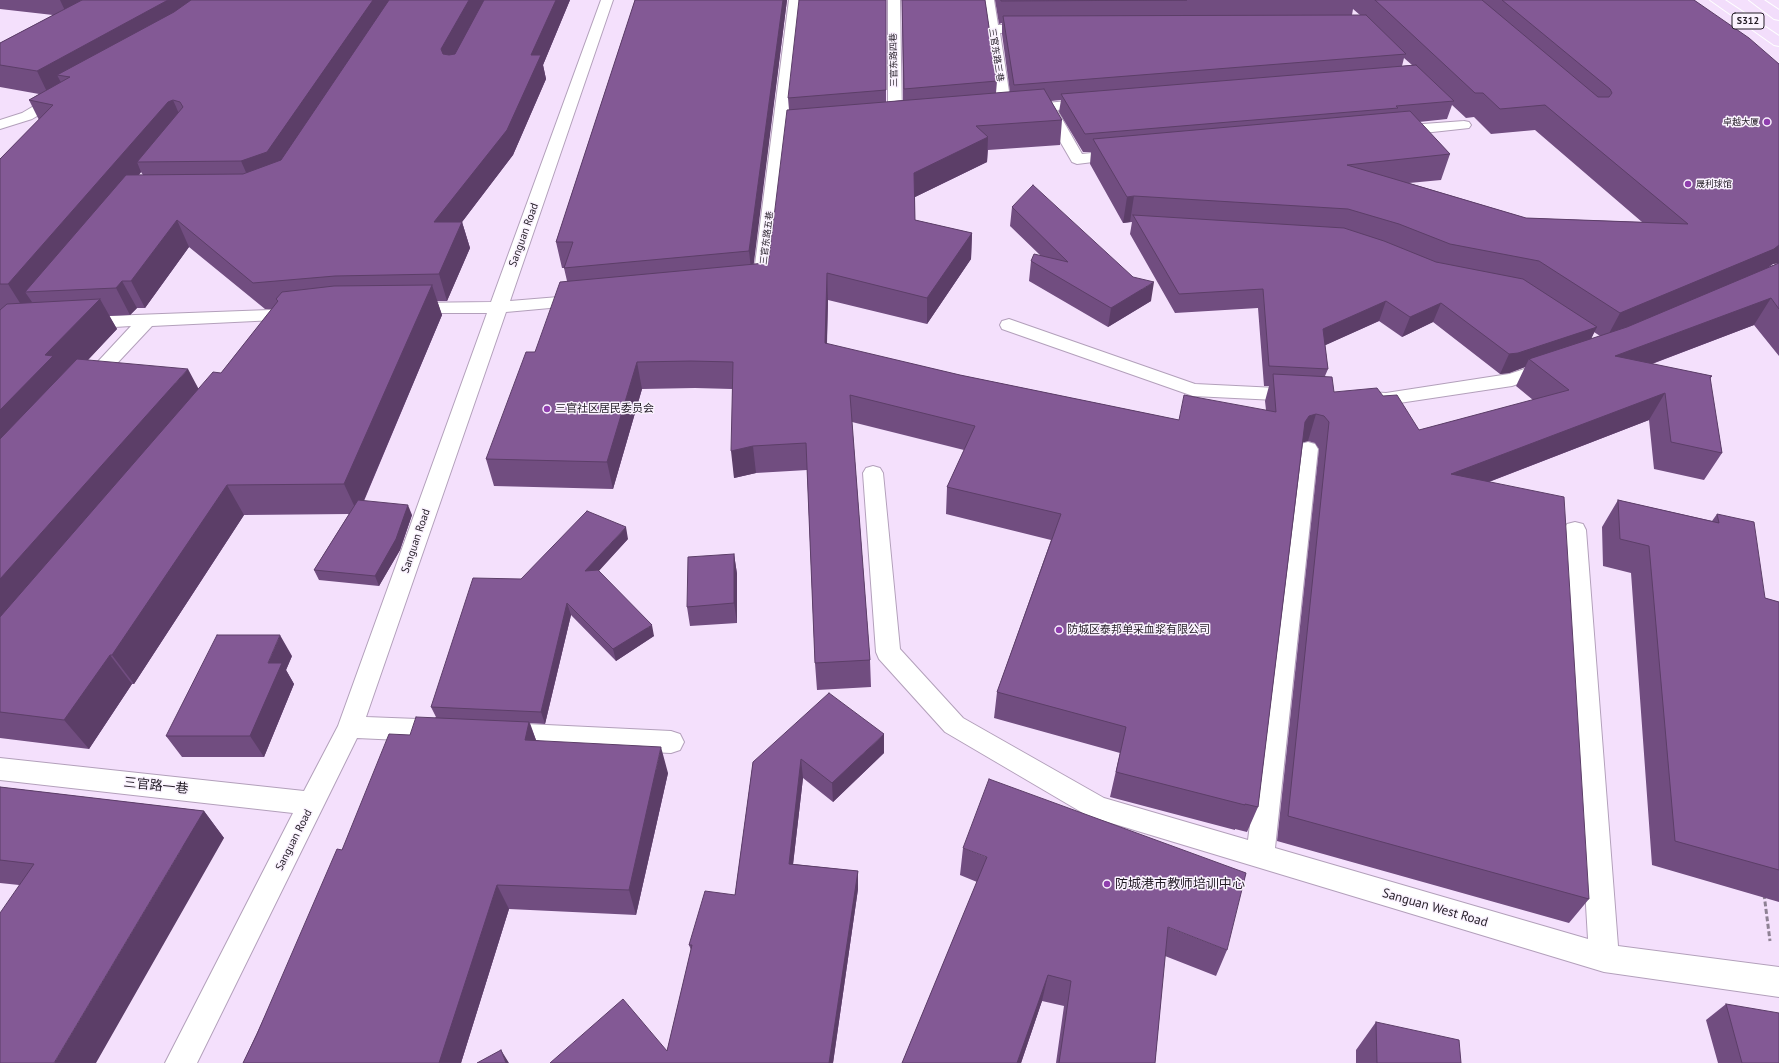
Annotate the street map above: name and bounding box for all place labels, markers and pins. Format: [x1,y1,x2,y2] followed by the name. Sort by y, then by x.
[1723,117,1759,127] place label: 卓越大厦
[1762,117,1772,127] marker: 卓越大厦
[1683,179,1693,189] marker: 晟利球馆
[1696,179,1732,189] place label: 晟利球馆
[555,402,654,416] place label: 三官社区居民委员会
[542,404,552,414] marker: 三官社区居民委员会
[1067,623,1210,637] place label: 防城区泰邦单采血浆有限公司
[1054,625,1064,635] marker: 防城区泰邦单采血浆有限公司
[1115,876,1245,892] place label: 防城港市教师培训中心
[1102,879,1112,889] marker: 防城港市教师培训中心

